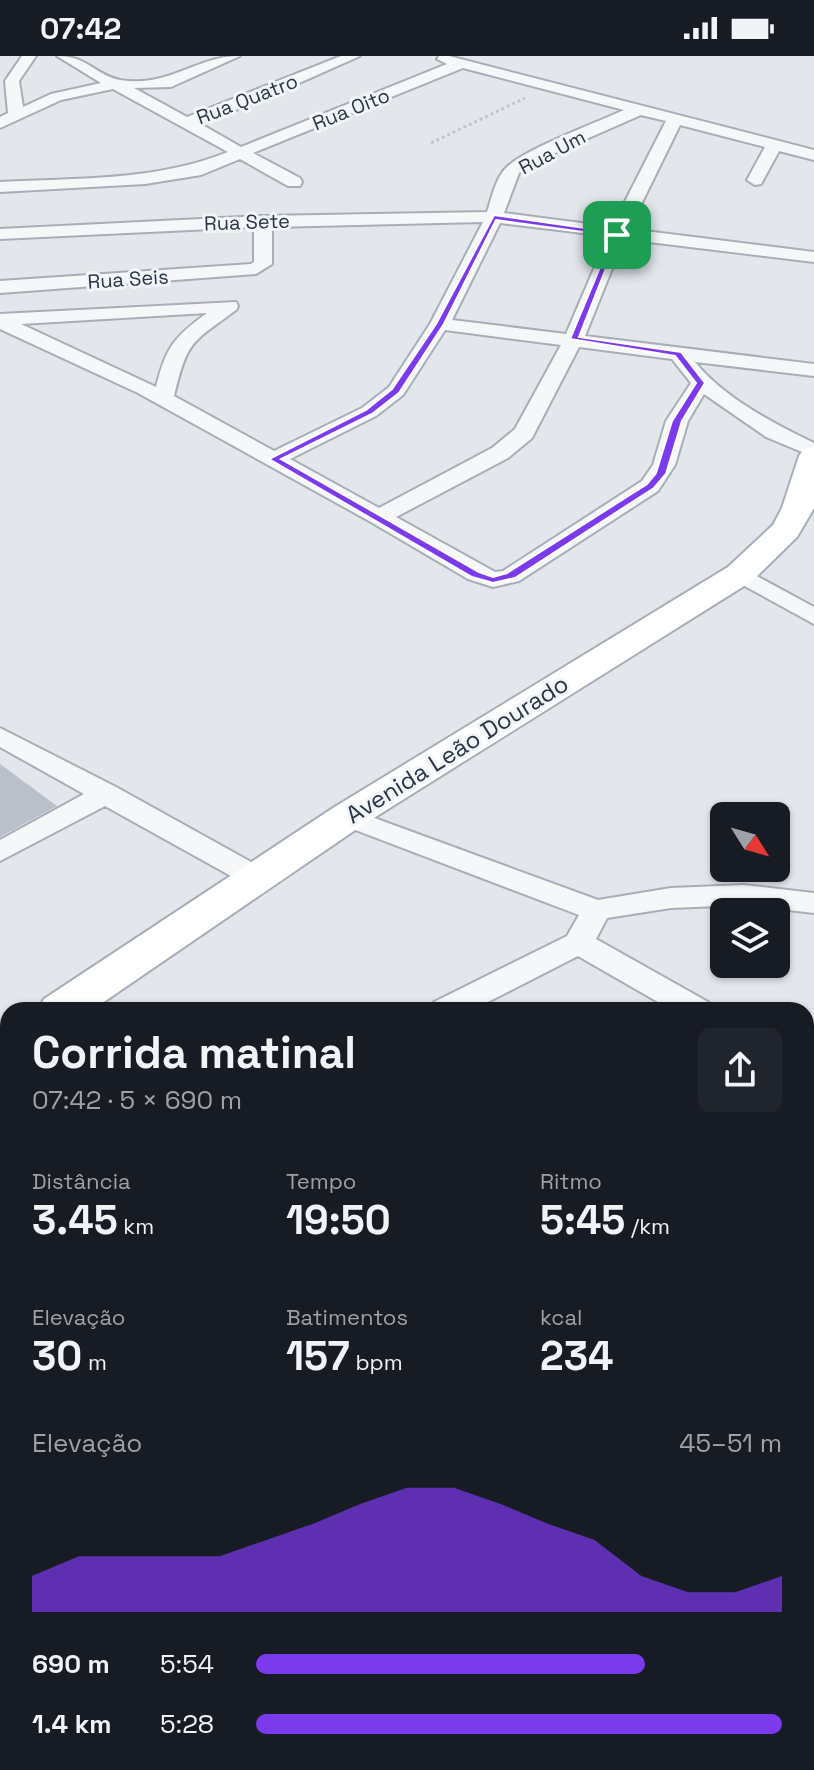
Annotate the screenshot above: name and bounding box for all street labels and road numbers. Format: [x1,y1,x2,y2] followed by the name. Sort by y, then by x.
[193,68,301,130] street label: Rua Quatro
[309,82,393,136] street label: Rua Oito
[514,124,590,180] street label: Rua Um
[204,208,290,236] street label: Rua Sete
[87,263,169,295] street label: Rua Seis
[340,668,574,830] street label: Avenida Leão Dourado

